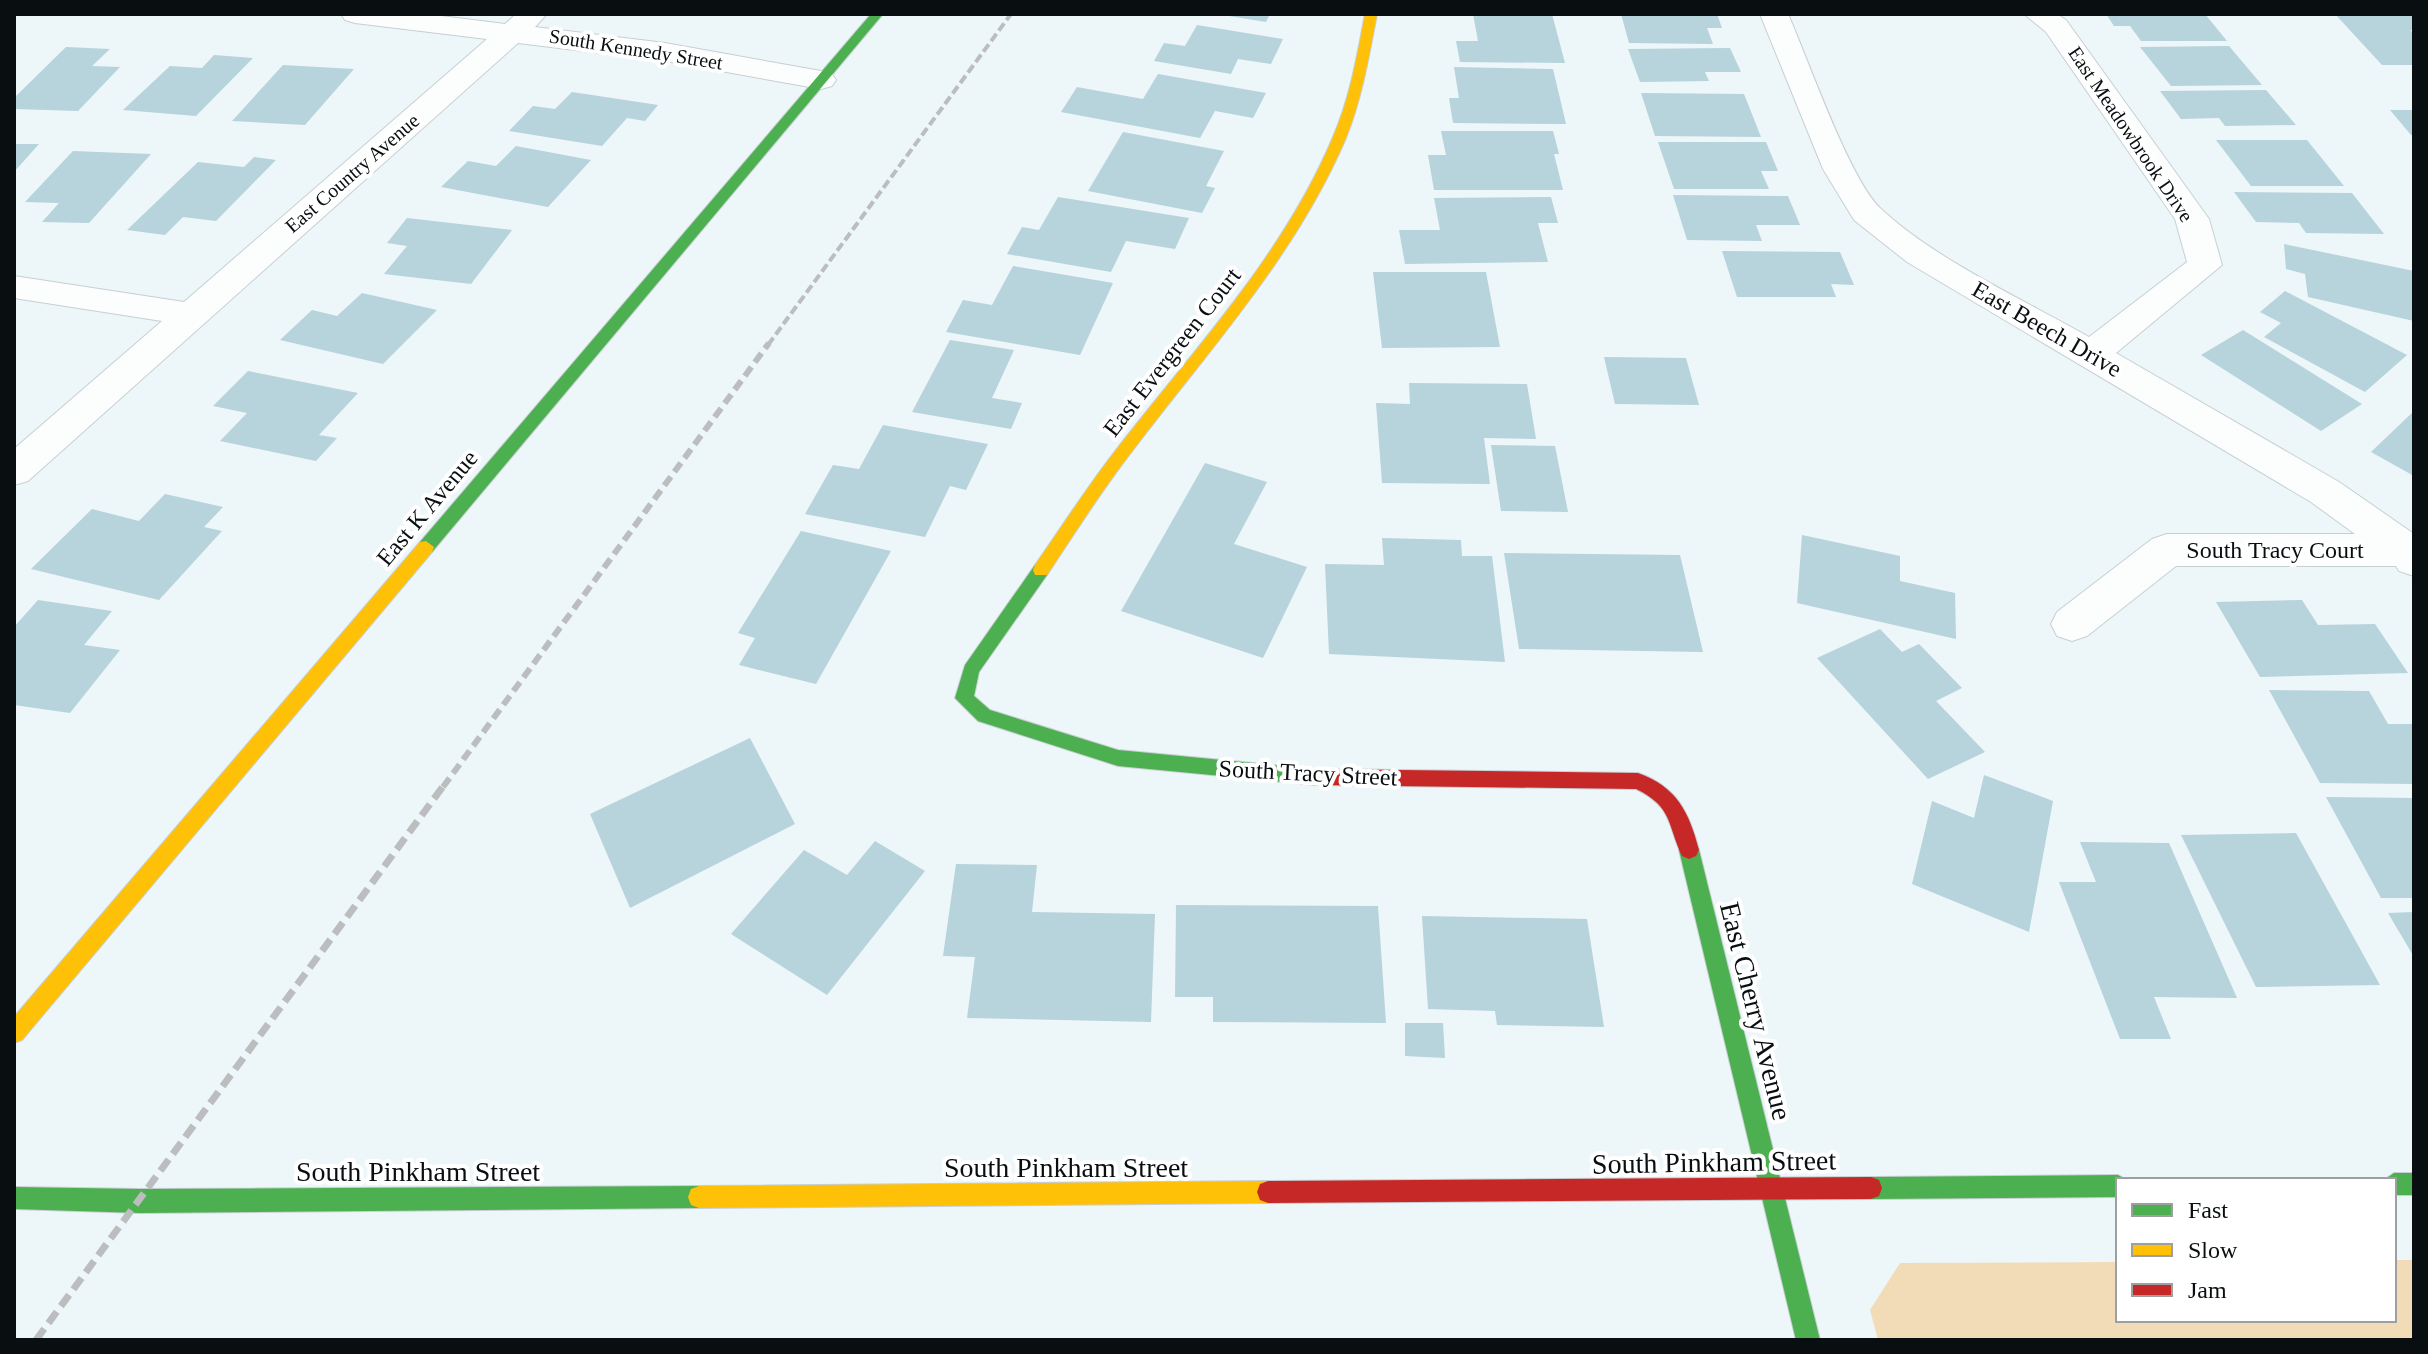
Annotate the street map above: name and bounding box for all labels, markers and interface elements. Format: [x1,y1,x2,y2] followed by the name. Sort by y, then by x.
[547,24,725,75] street label: South Kennedy Street
[2064,42,2198,226] street label: East Meadowbrook Drive
[281,109,424,238] street label: East Country Avenue
[1098,263,1246,441] street label: East Evergreen Court
[1968,276,2126,382] street label: East Beech Drive
[371,445,483,571] street label: East K Avenue
[2186,537,2364,563] street label: South Tracy Court
[1218,755,1398,791] street label: South Tracy Street
[1714,899,1798,1123] street label: East Cherry Avenue
[1592,1144,1837,1180] street label: South Pinkham Street
[944,1152,1188,1183] street label: South Pinkham Street
[296,1156,540,1187] street label: South Pinkham Street
[2116,1178,2396,1322] legend
[2188,1197,2228,1223] text: Fast
[2188,1237,2238,1263] text: Slow
[2188,1277,2227,1303] text: Jam

